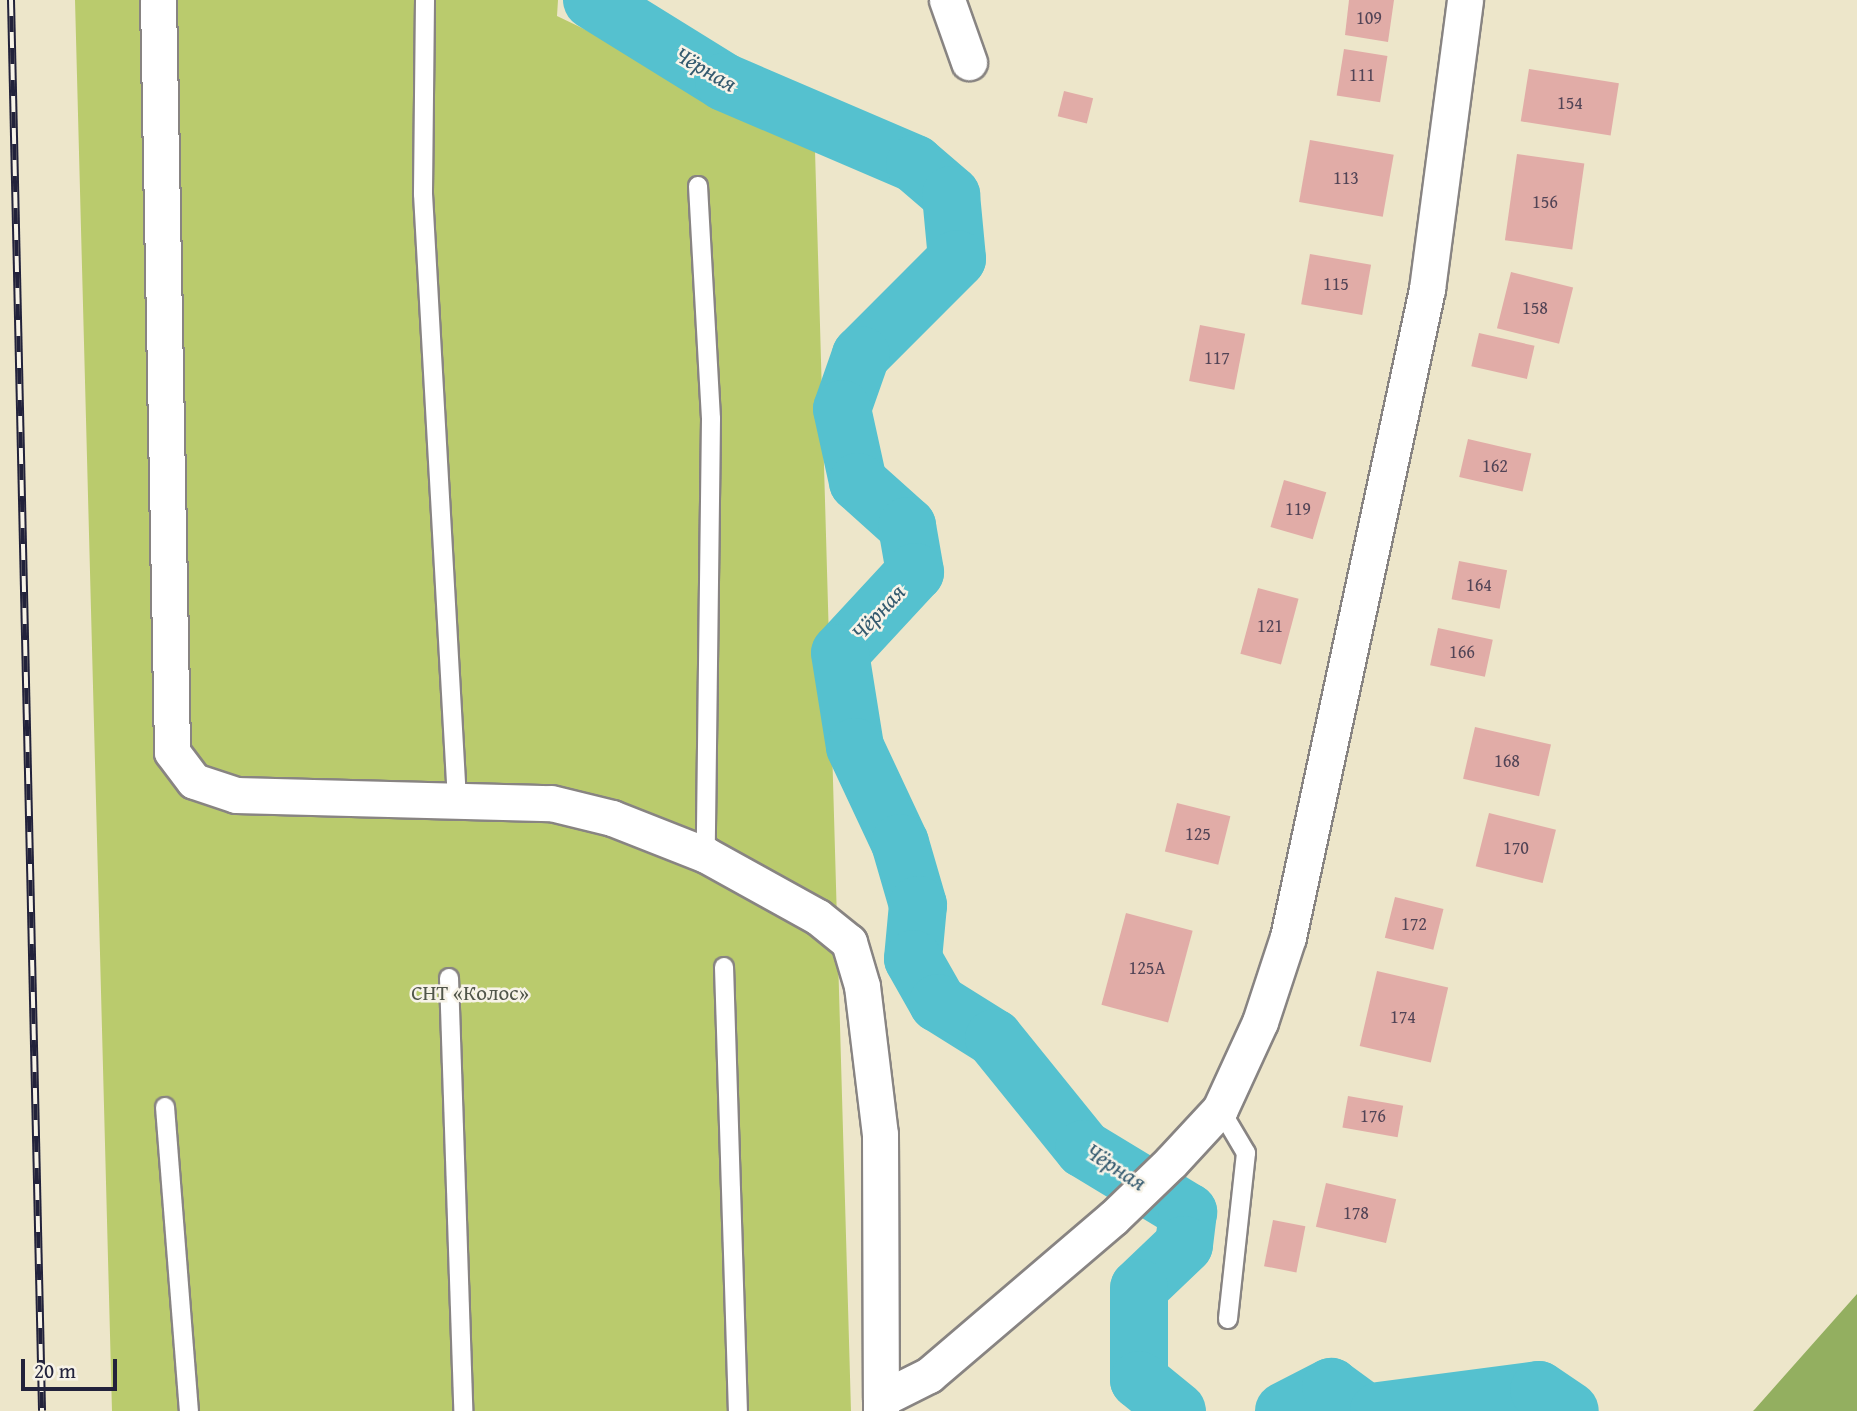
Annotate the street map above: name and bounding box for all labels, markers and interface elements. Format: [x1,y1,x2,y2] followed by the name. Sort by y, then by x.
[1356,7,1382,29] house number: 109
[670,40,742,98] water label: Чёрная
[1349,64,1375,86] house number: 111
[1557,92,1583,114] house number: 154
[1333,167,1359,189] house number: 113
[1532,191,1558,213] house number: 156
[1323,273,1349,295] house number: 115
[1522,297,1548,319] house number: 158
[1204,347,1230,369] house number: 117
[1482,455,1508,477] house number: 162
[1285,498,1311,520] house number: 119
[1466,574,1492,596] house number: 164
[845,578,911,646] water label: Чёрная
[1257,615,1283,637] house number: 121
[1449,641,1475,663] house number: 166
[1494,750,1520,772] house number: 168
[1185,823,1211,845] house number: 125
[1503,837,1529,859] house number: 170
[1401,913,1427,935] house number: 172
[1129,957,1165,979] house number: 125А
[411,980,529,1006] park label: СНТ «Колос»
[1390,1006,1416,1028] house number: 174
[1360,1105,1386,1127] house number: 176
[1081,1137,1151,1197] water label: Чёрная
[1343,1202,1369,1224] house number: 178
[24,1344,121,1388] scale bar
[34,1355,76,1386] text: 20 m

